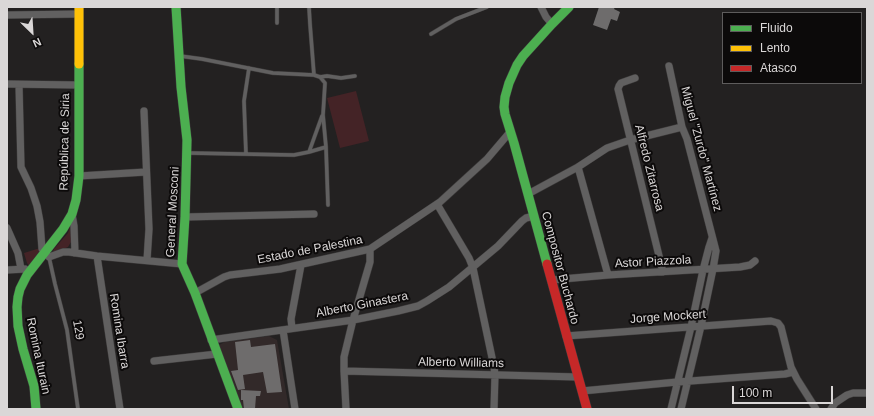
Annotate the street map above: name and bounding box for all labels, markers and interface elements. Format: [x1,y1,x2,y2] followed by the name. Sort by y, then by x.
[12,12,52,52] north arrow
[722,12,862,84] legend
[760,21,793,35] text: Fluido
[31,36,43,50] text: N
[760,41,790,55] text: Lento
[760,61,797,75] text: Atasco
[677,85,725,213] street label: Miguel "Zurdo" Martínez
[57,93,73,191] street label: República de Siria
[631,123,667,213] street label: Alfredo Zitarrosa
[163,166,183,258] street label: General Mosconi
[538,210,582,326] street label: Compositor Buchardo
[256,233,364,267] street label: Estado de Palestina
[614,253,692,271] street label: Astor Piazzola
[315,289,409,321] street label: Alberto Ginastera
[106,292,132,370] street label: Romina Ibarra
[630,307,706,327] street label: Jorge Mockert
[23,316,53,396] street label: Romina Iturain
[69,319,87,341] street label: 129
[418,355,504,371] street label: Alberto Williams
[734,378,835,404] scale bar
[739,386,772,400] text: 100 m

